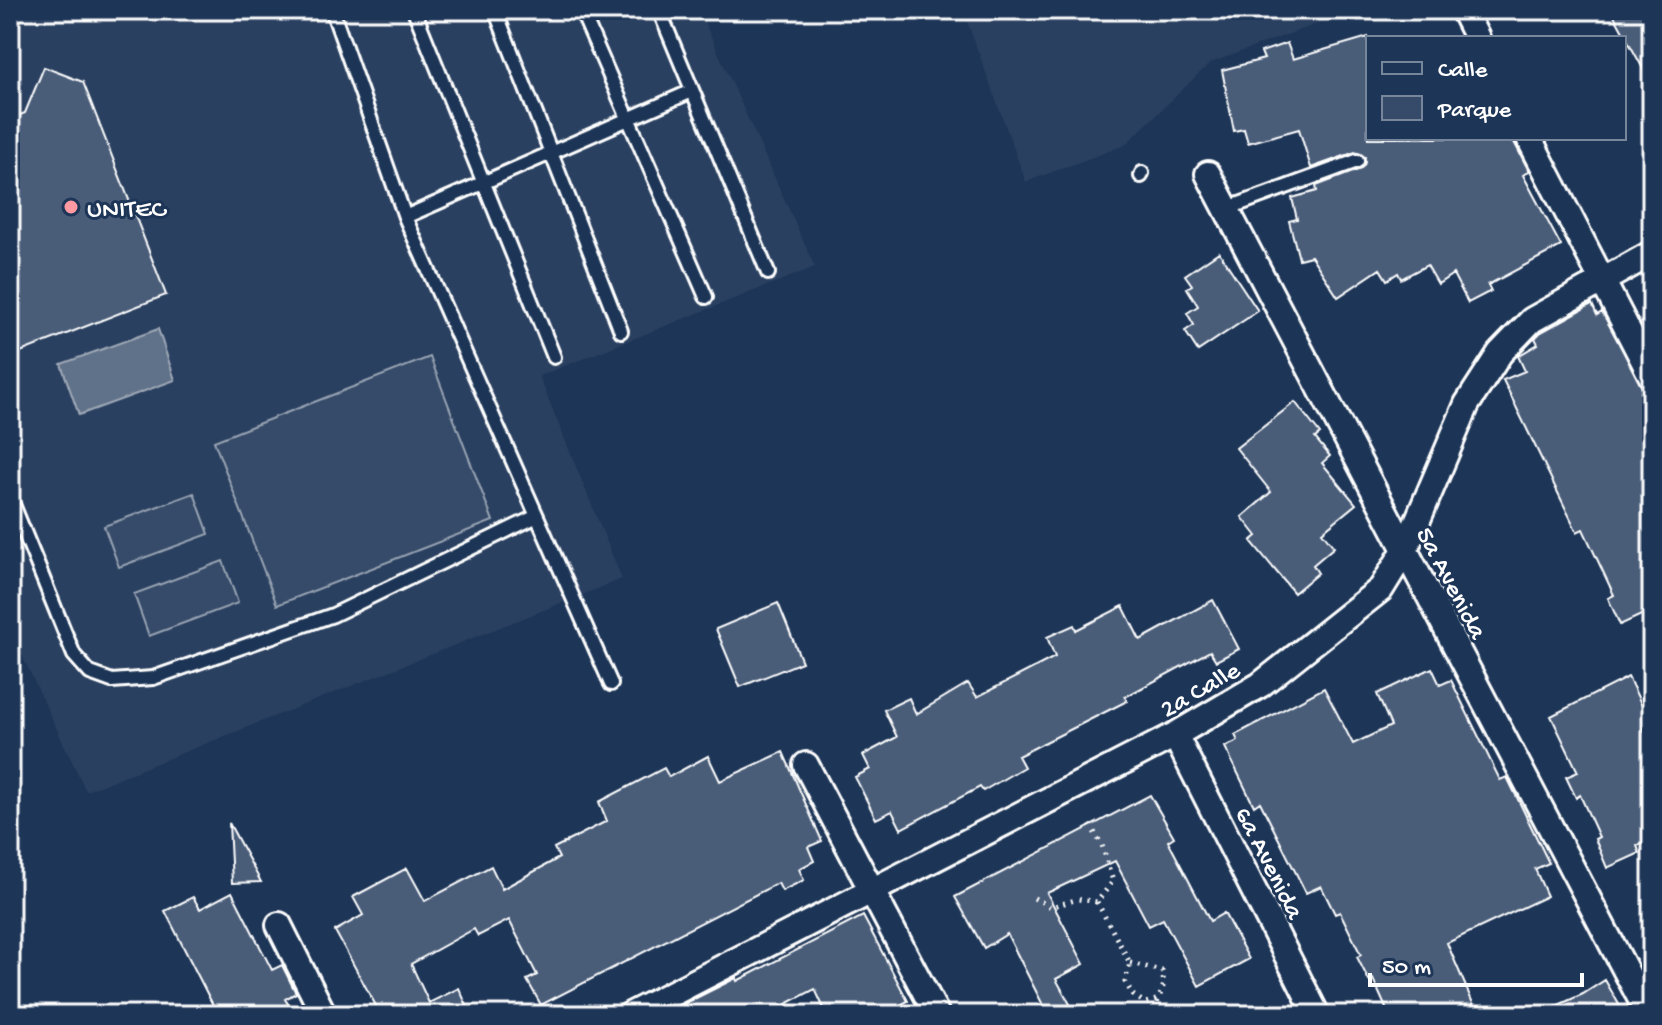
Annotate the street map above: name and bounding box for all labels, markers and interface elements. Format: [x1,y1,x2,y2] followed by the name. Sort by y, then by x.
[1366,36,1626,140] legend
[1438,57,1488,86] text: Calle
[1437,97,1512,126] text: Parque
[87,196,167,227] place label: UNITEC
[62,198,80,216] marker: UNITEC
[1407,523,1492,647] street label: 5a Avenida
[1156,656,1247,727] street label: 2a Calle
[1226,803,1309,927] street label: 6a Avenida
[1370,937,1582,987] scale bar
[1382,954,1431,983] text: 50 m

